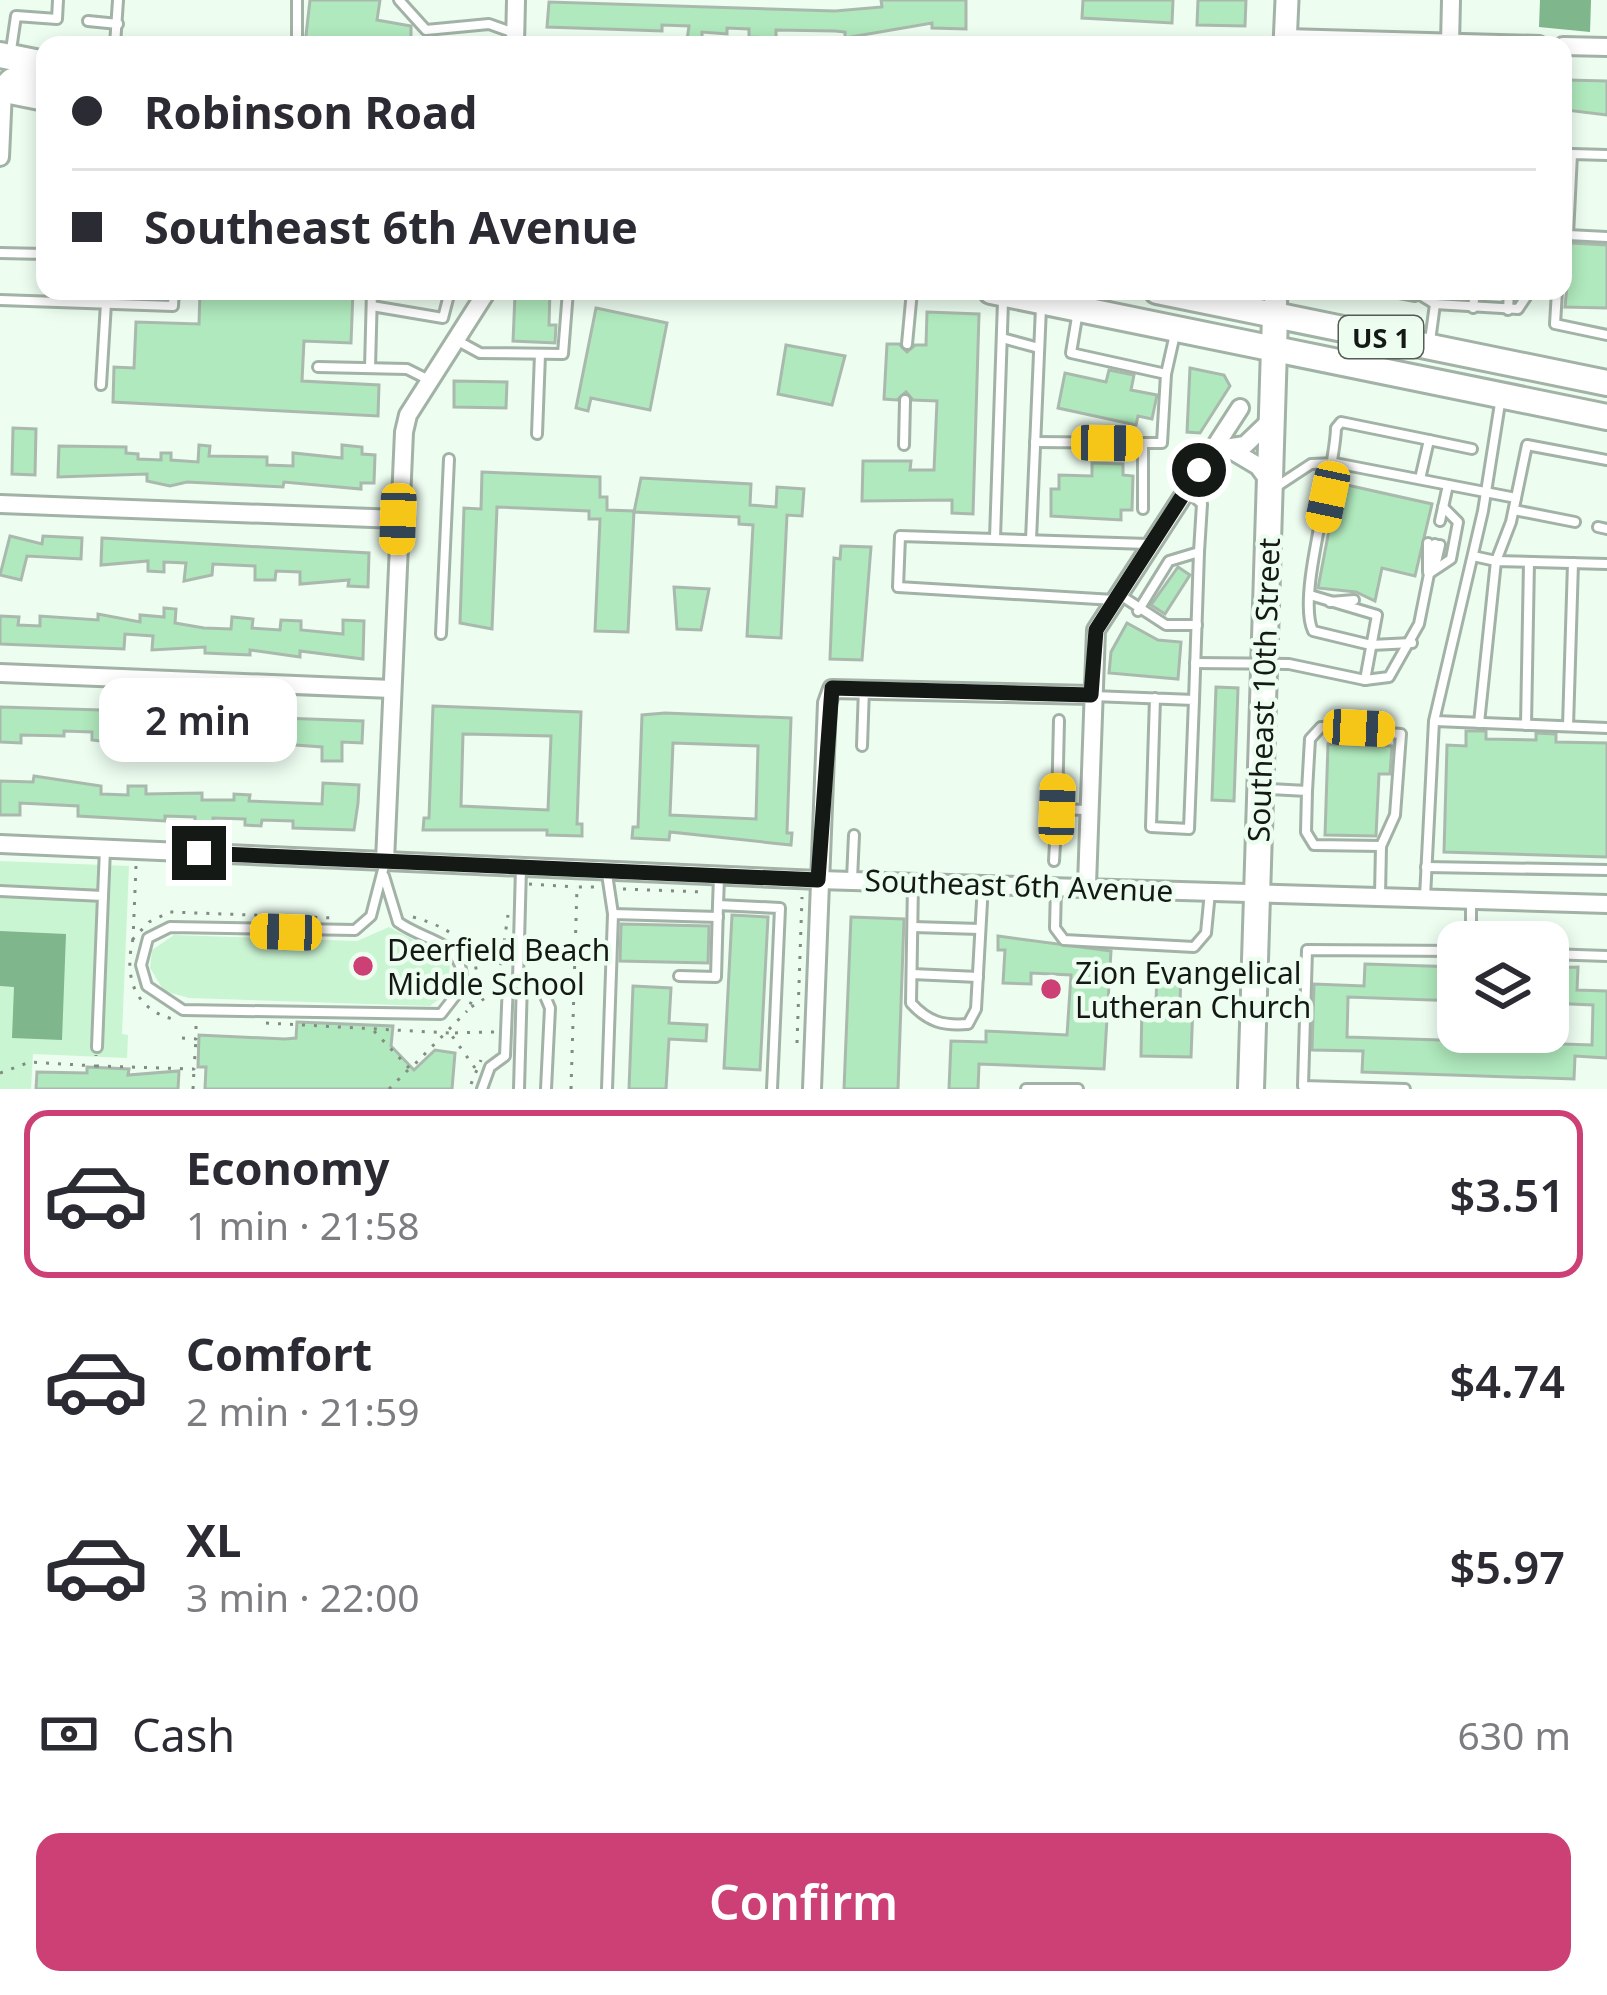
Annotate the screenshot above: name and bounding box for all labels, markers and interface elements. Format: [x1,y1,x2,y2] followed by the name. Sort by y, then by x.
[144,81,478,142] text: Robinson Road
[144,196,638,257] text: Southeast 6th Avenue
[1339,316,1423,358] road number: US 1
[1071,424,1143,462] car
[1172,443,1226,497] route start
[1303,458,1353,536] car
[379,482,417,556] car
[1237,537,1289,843] street label: Southeast 10th Street
[100,679,298,763] callout: 2 min
[145,693,251,746] text: 2 min
[1322,708,1396,748] car
[1038,772,1076,846] car
[172,826,226,880] route end
[864,859,1174,911] street label: Southeast 6th Avenue
[249,913,323,951] car
[1437,921,1569,1053] map controls
[1437,921,1569,1053] button: layers
[387,929,610,1004] place label: Deerfield Beach Middle School
[1075,952,1311,1027] place label: Zion Evangelical Lutheran Church
[350,953,376,979] marker: Deerfield Beach Middle School
[1038,976,1064,1002] marker: Zion Evangelical Lutheran Church
[186,1137,390,1198] text: Economy
[42,1140,150,1248] icon: car
[1450,1164,1565,1225] text: $3.51
[186,1198,420,1251] text: 1 min · 21:58
[186,1323,372,1384] text: Comfort
[42,1326,150,1434] icon: car
[1450,1350,1565,1411] text: $4.74
[186,1384,420,1437] text: 2 min · 21:59
[186,1509,241,1570] text: XL
[42,1512,150,1620] icon: car
[1450,1536,1565,1597] text: $5.97
[186,1570,420,1623] text: 3 min · 22:00
[36,1701,102,1767] icon: cash
[132,1704,235,1765] text: Cash
[1457,1708,1571,1761] text: 630 m
[36,1833,1571,1971] button: Confirm

